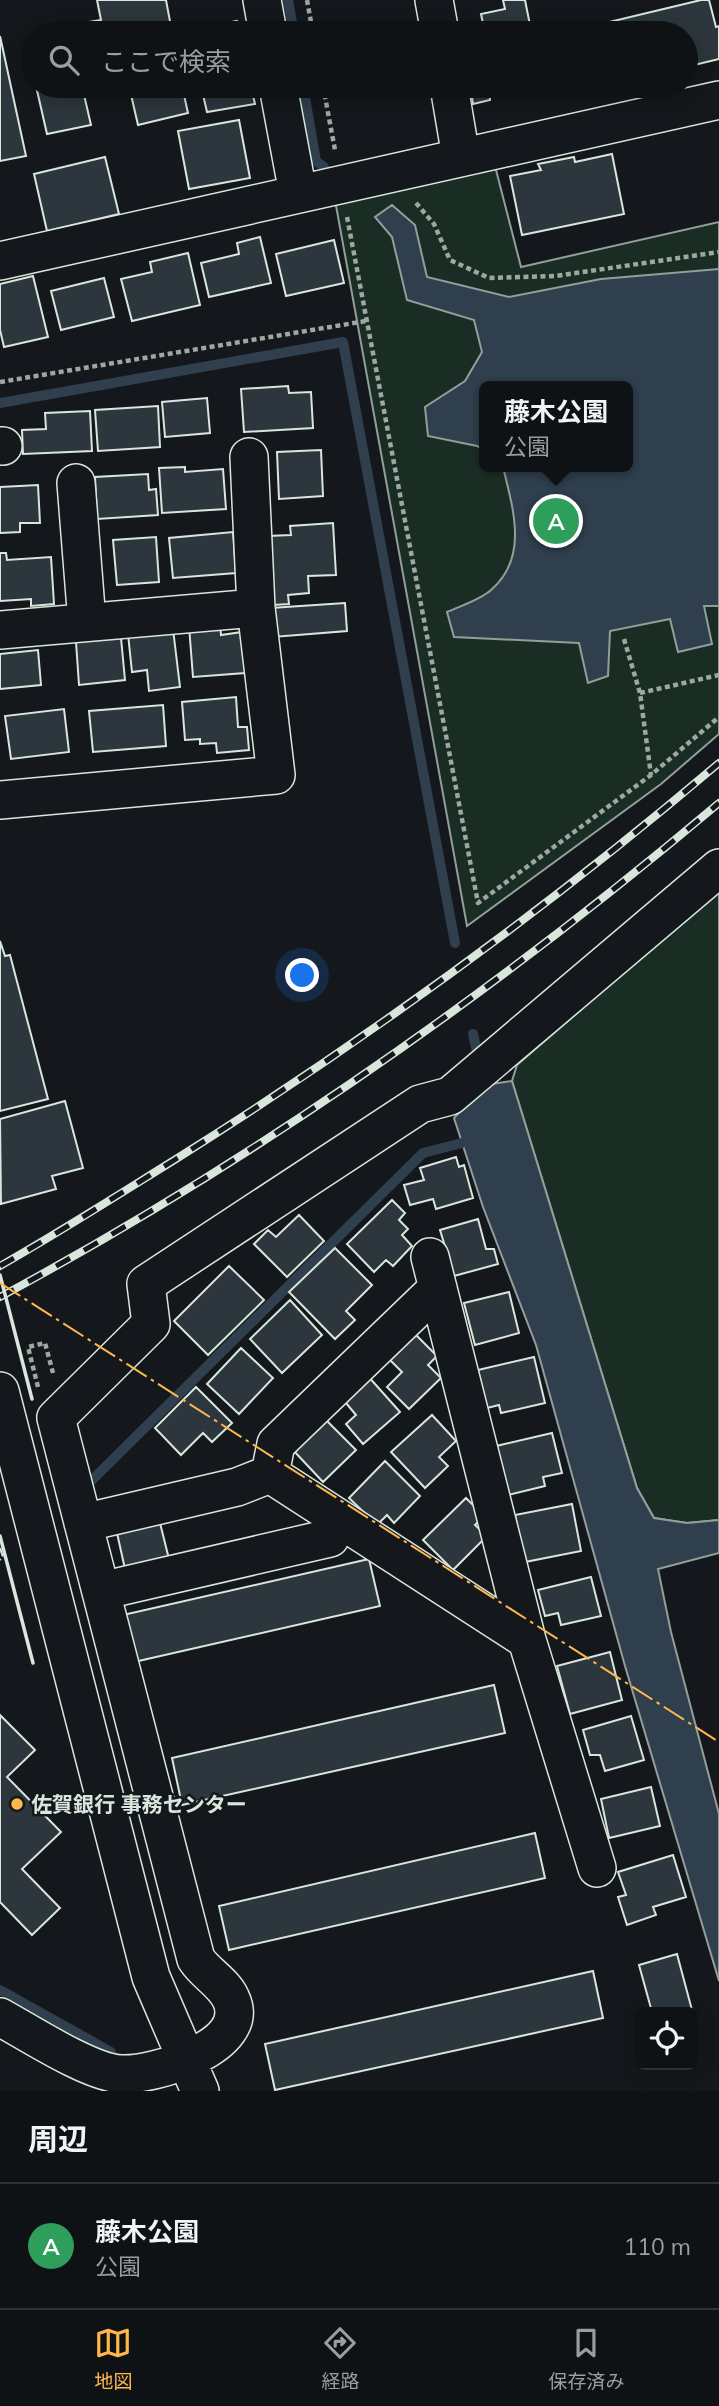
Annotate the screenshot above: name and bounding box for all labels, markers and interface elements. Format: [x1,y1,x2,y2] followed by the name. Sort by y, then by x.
[21,21,698,98] search box
[45,41,83,79] icon: search
[101,45,231,78] text: ここで検索
[479,381,633,472] popup
[504,395,608,428] text: 藤木公園
[504,432,550,461] text: 公園
[533,495,579,547] pin: A
[285,958,319,992] your location
[31,1791,247,1817] place label: 佐賀銀行 事務センター
[9,1796,25,1812] marker: 佐賀銀行 事務センター
[635,2007,698,2070] map controls
[635,2007,698,2070] button: locate
[28,2120,88,2158] text: 周辺
[95,2215,199,2248] text: 藤木公園
[42,2232,60,2261] text: A
[623,2232,691,2261] text: 110 m
[95,2252,141,2281] text: 公園
[94,2324,133,2393] tab: 地図
[321,2324,360,2393] tab: 経路
[548,2324,625,2393] tab: 保存済み

